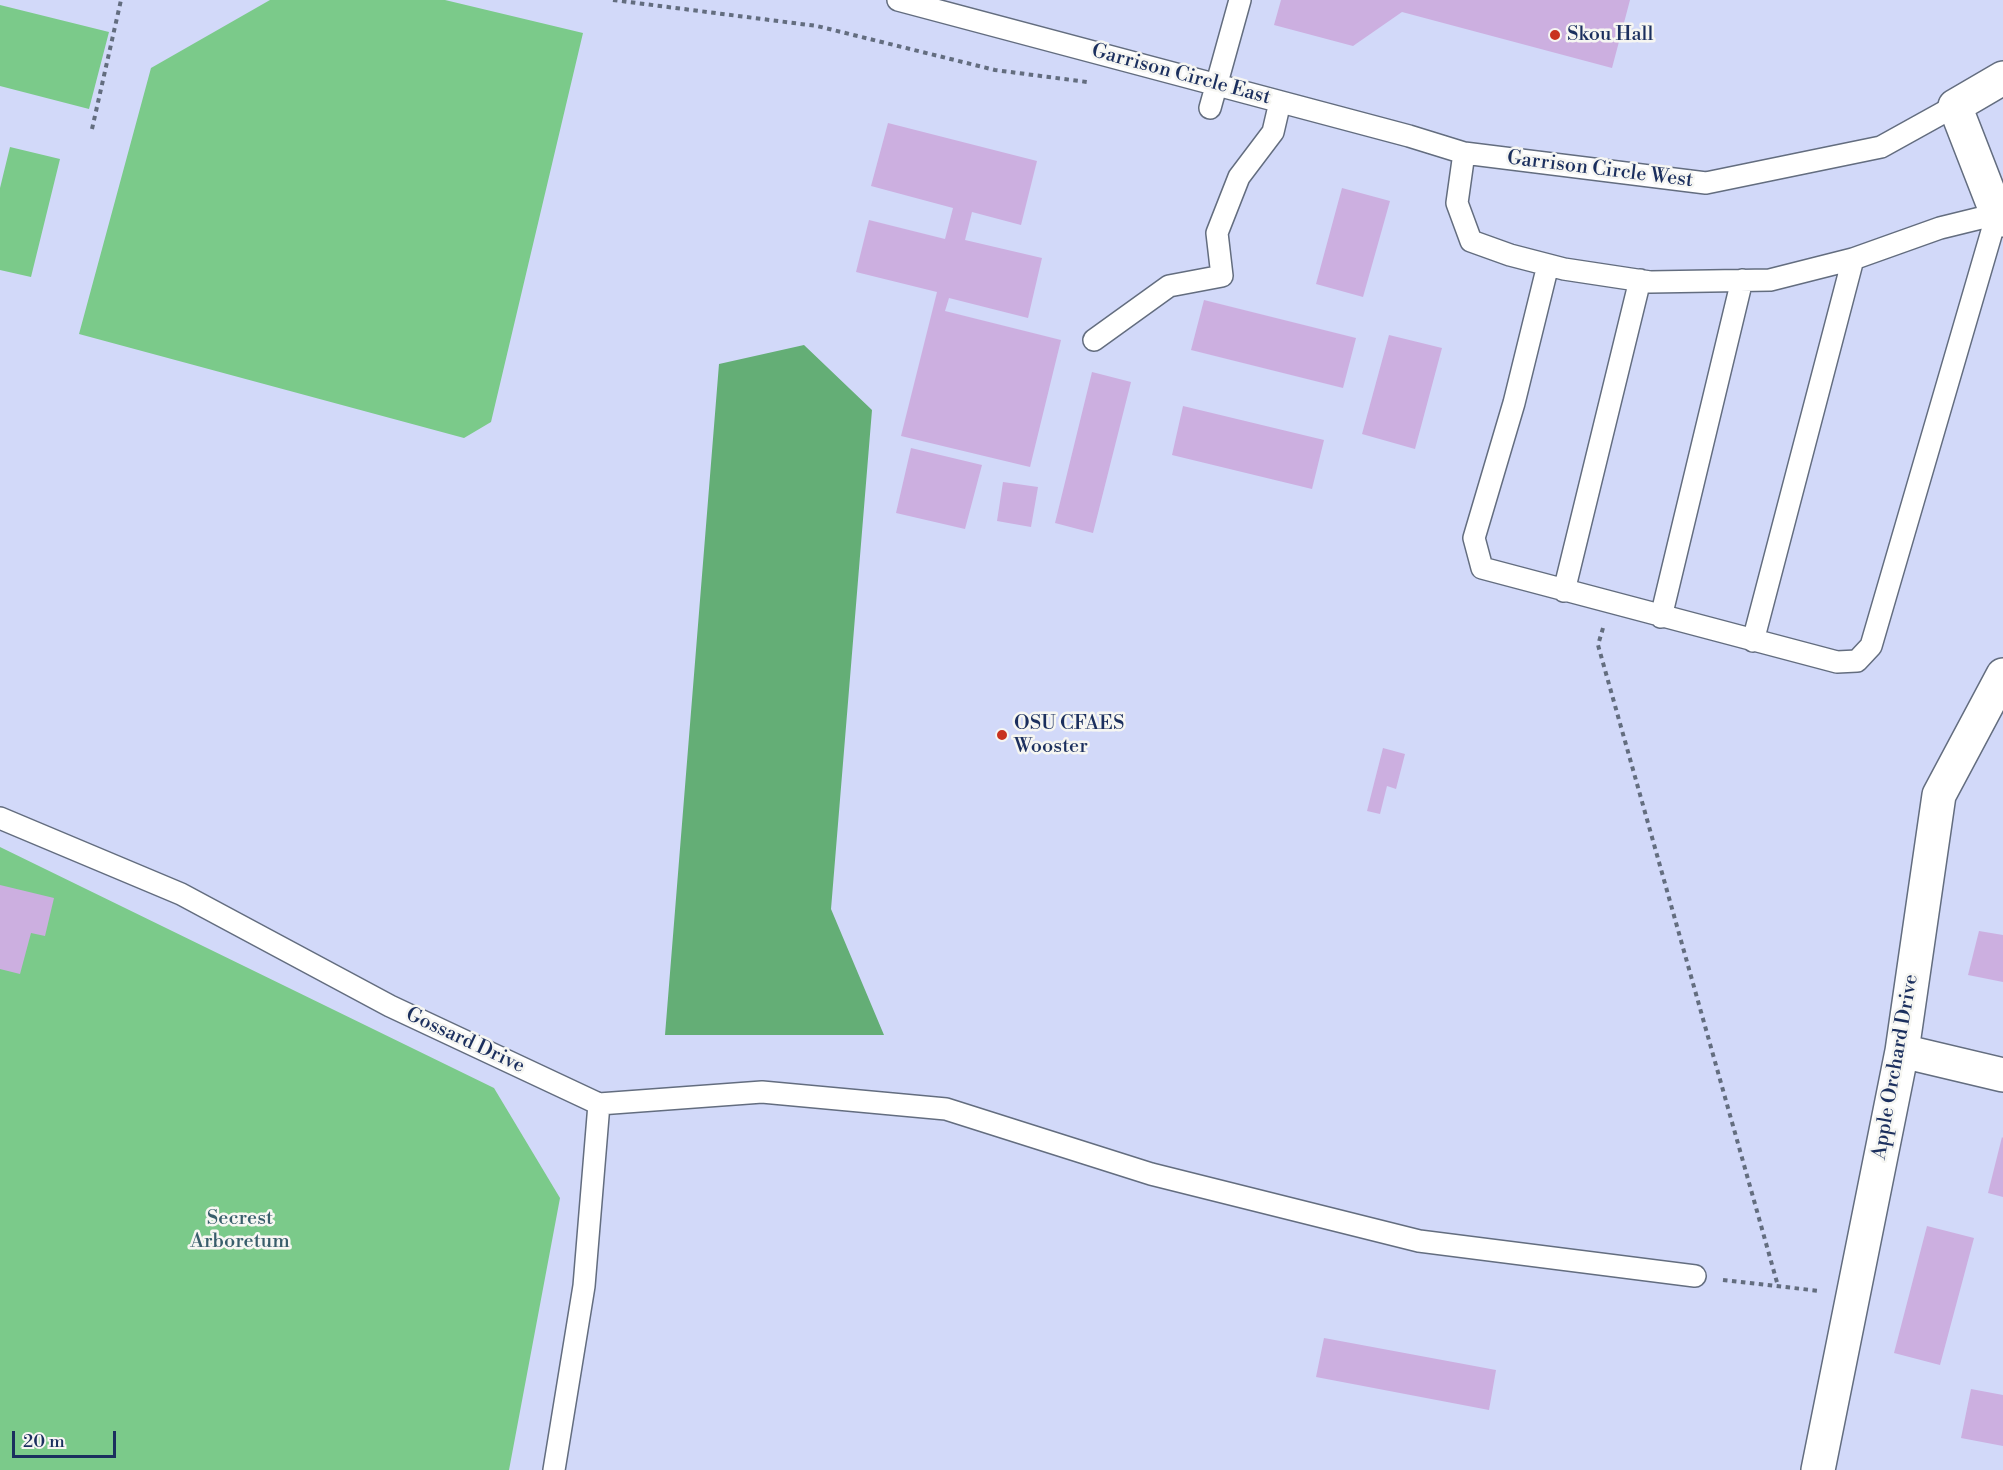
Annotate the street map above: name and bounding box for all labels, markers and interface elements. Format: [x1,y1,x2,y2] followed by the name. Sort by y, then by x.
[1567,23,1653,47] place label: Skou Hall
[1548,28,1562,42] marker: Skou Hall
[1089,40,1273,110] street label: Garrison Circle East
[1506,147,1694,193] street label: Garrison Circle West
[1014,712,1124,759] place label: OSU CFAES Wooster
[995,728,1009,742] marker: OSU CFAES Wooster
[1868,972,1924,1162] street label: Apple Orchard Drive
[402,1003,528,1079] street label: Gossard Drive
[190,1207,290,1254] park label: Secrest Arboretum
[15,1419,118,1457] scale bar
[23,1430,65,1453] text: 20 m

